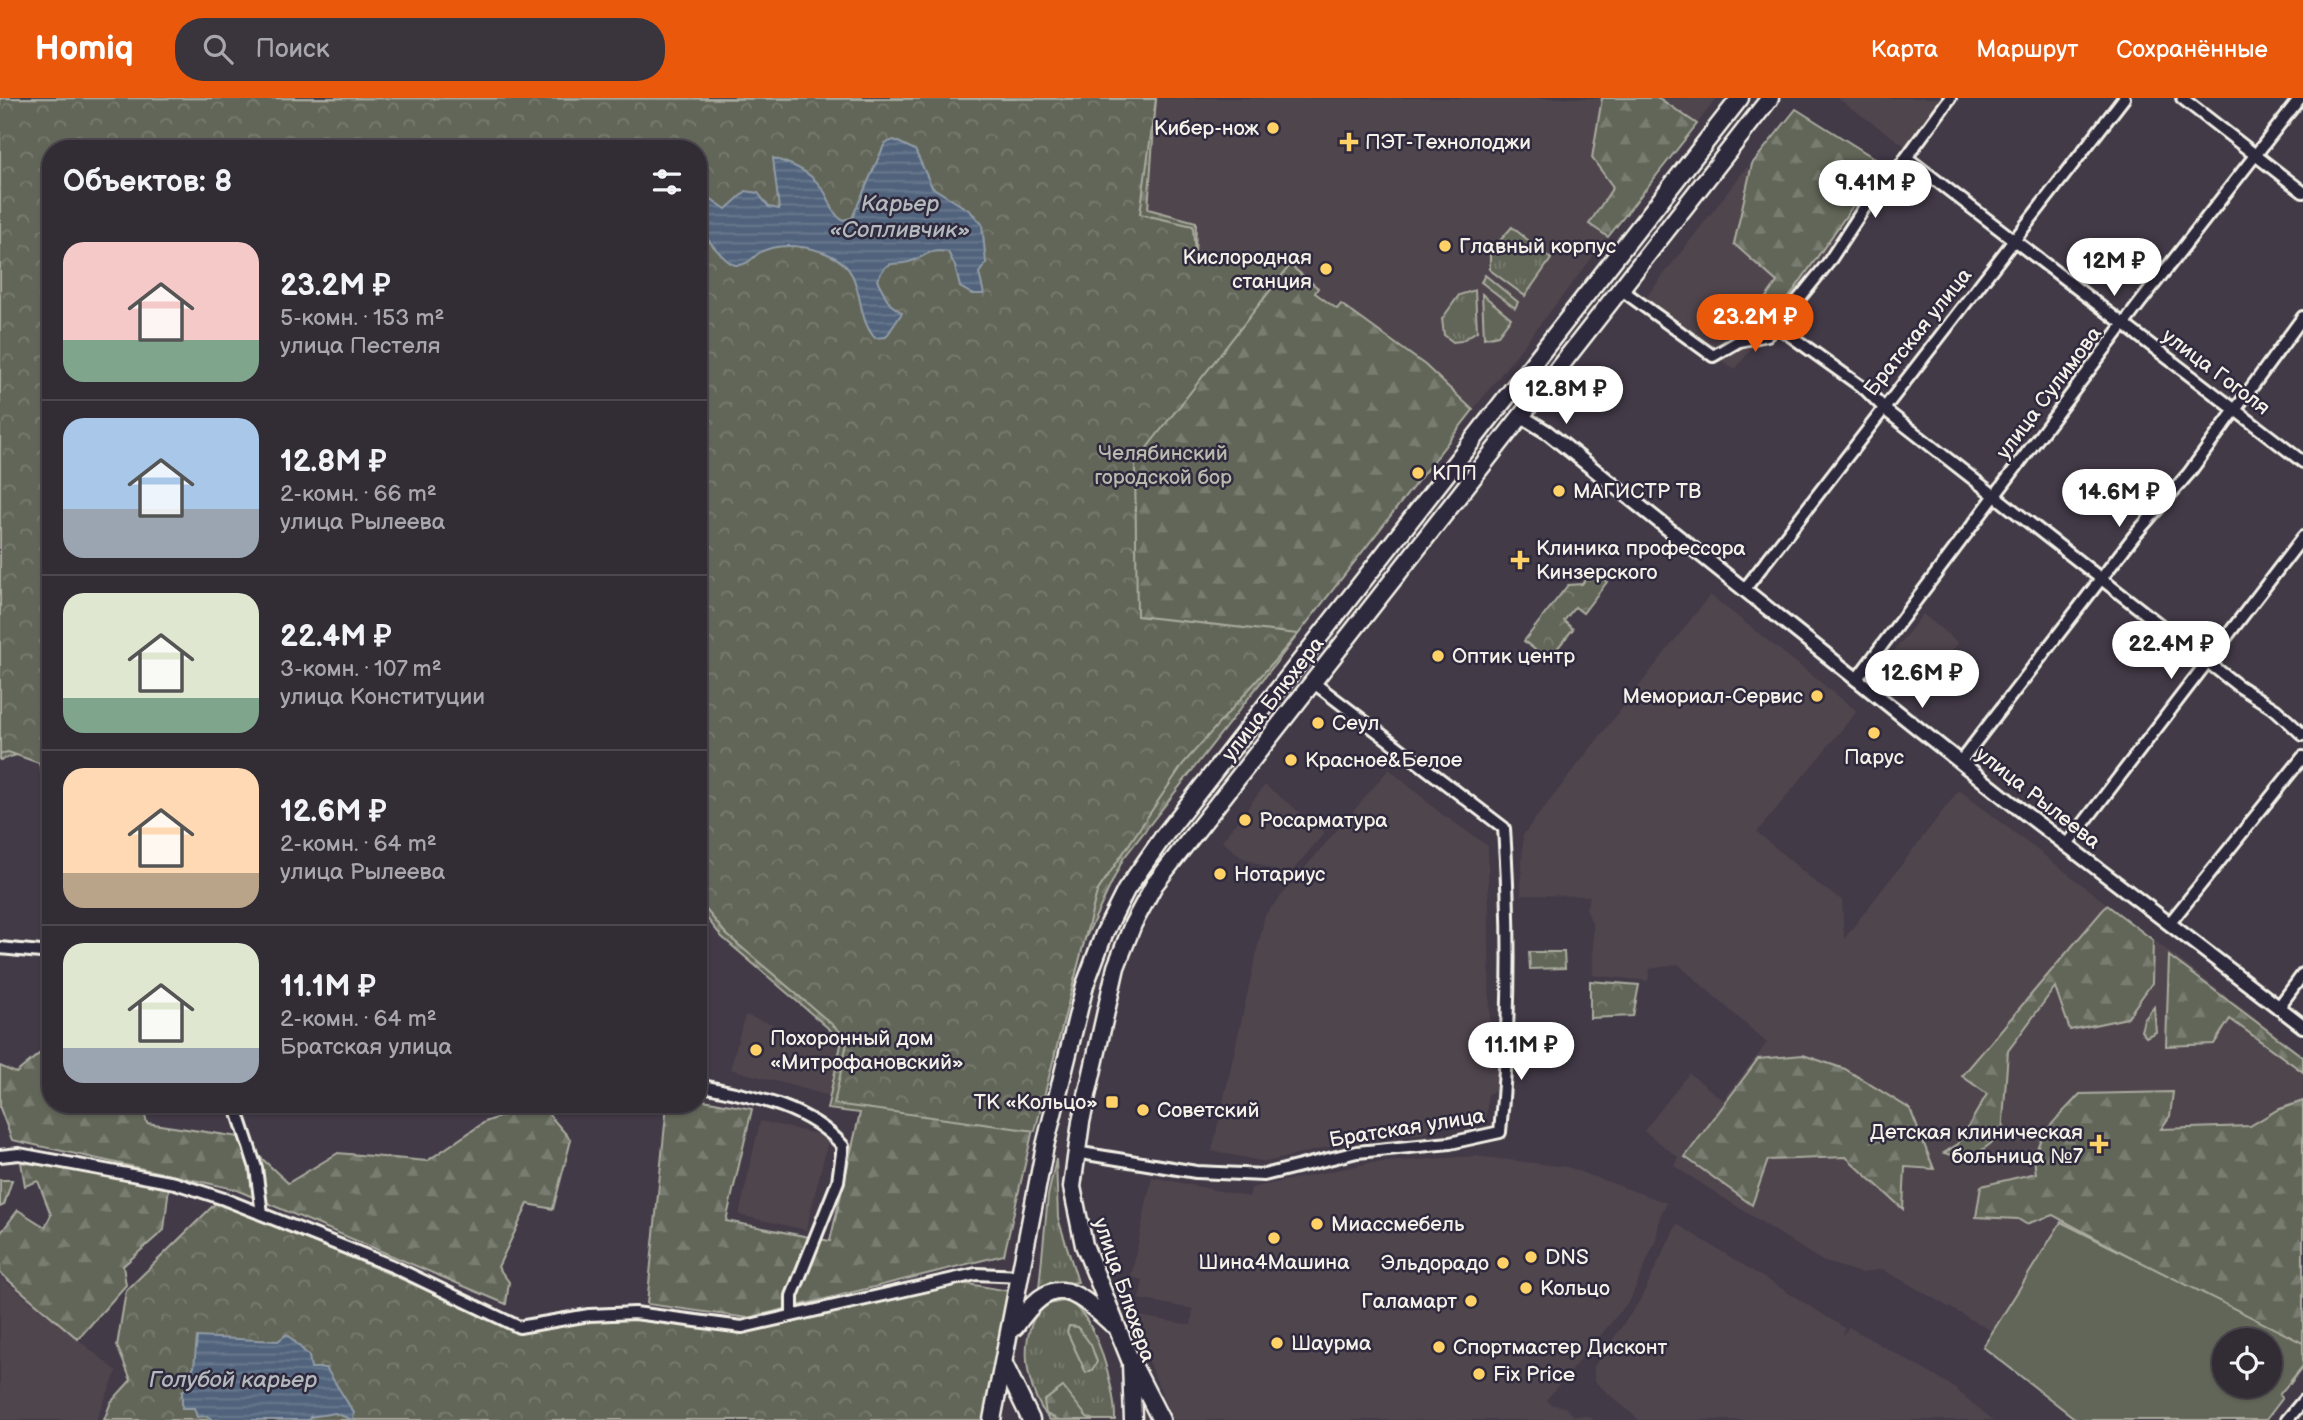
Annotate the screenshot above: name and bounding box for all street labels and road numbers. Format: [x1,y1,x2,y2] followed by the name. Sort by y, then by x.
[1859,263,1978,401] street label: Братская улица
[1991,321,2107,464] street label: улица Сулимова
[2157,323,2275,421] street label: улица Гоголя
[1217,631,1330,766] street label: улица Блюхера
[1971,742,2106,855] street label: улица Рылеева
[1327,1103,1487,1153] street label: Братская улица
[1088,1214,1161,1366] street label: улица Блюхера

